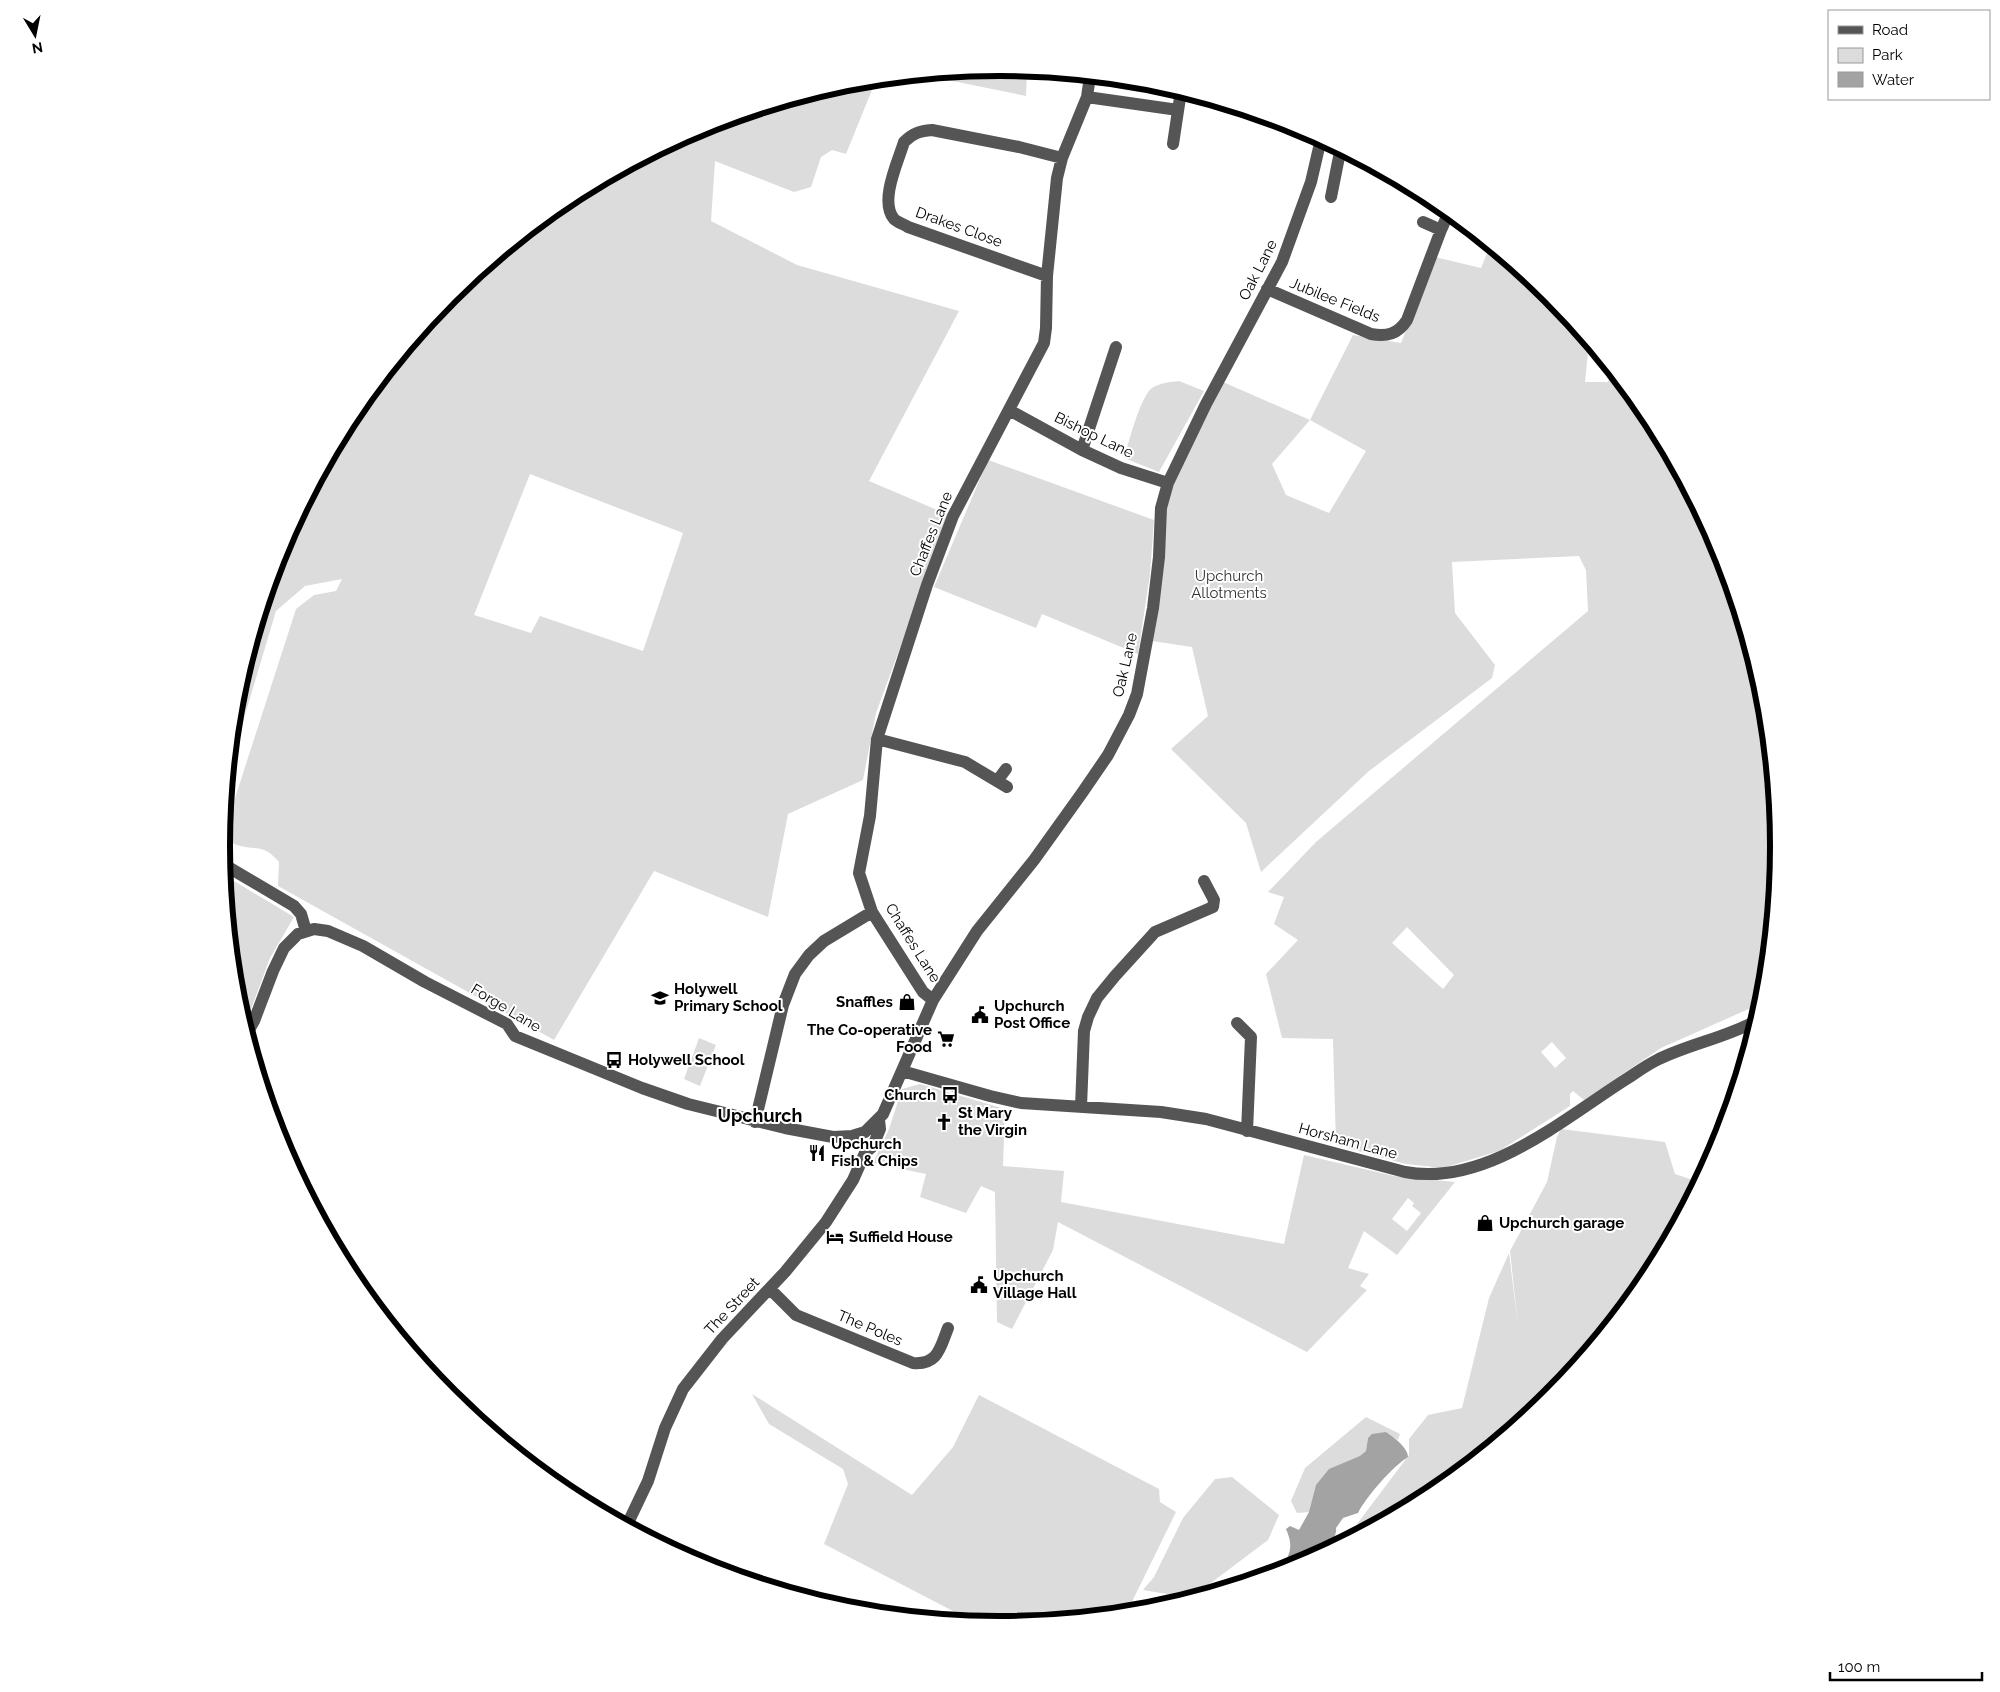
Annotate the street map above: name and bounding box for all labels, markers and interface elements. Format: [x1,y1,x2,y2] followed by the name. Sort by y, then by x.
[10,10,60,60] north arrow
[1828,10,1990,100] legend
[1872,21,1908,39] text: Road
[31,39,44,57] text: N
[1872,46,1903,64] text: Park
[1872,71,1915,89] text: Water
[913,203,1005,251] street label: Drakes Close
[1235,237,1281,303] street label: Oak Lane
[1287,274,1383,326] street label: Jubilee Fields
[1052,408,1137,462] street label: Bishop Lane
[906,489,956,579] street label: Chaffes Lane
[1191,567,1267,602] park label: Upchurch Allotments
[1109,631,1141,699] street label: Oak Lane
[882,900,945,986] street label: Chaffes Lane
[468,980,545,1036] street label: Forge Lane
[674,980,783,1015] place label: Holywell Primary School
[650,988,670,1008] school or university icon: Holywell Primary School
[897,992,917,1012] shop icon: Snaffles
[836,993,893,1011] place label: Snaffles
[994,997,1070,1032] place label: Upchurch Post Office
[970,1005,990,1025] public building icon: Upchurch Post Office
[807,1021,932,1056] place label: The Co-operative Food
[936,1029,956,1049] supermarket icon: The Co-operative Food
[604,1050,624,1070] bus stop icon: Holywell School
[628,1051,745,1069] place label: Holywell School
[940,1085,960,1105] bus stop icon: Church
[884,1086,936,1104] place label: Church
[958,1104,1027,1139] place label: St Mary the Virgin
[718,1105,802,1126] district label: Upchurch
[934,1112,954,1132] church icon: St Mary the Virgin
[1297,1119,1399,1163] street label: Horsham Lane
[831,1135,918,1170] place label: Upchurch Fish & Chips
[807,1143,827,1163] restaurant icon: Upchurch Fish & Chips
[1475,1213,1495,1233] shop icon: Upchurch garage
[1499,1214,1624,1232] place label: Upchurch garage
[825,1227,845,1247] hotel icon: Suffield House
[849,1228,953,1246] place label: Suffield House
[993,1267,1077,1302] place label: Upchurch Village Hall
[701,1273,763,1339] street label: The Street
[969,1275,989,1295] public building icon: Upchurch Village Hall
[835,1306,905,1350] street label: The Poles
[1830,1650,1982,1682] scale bar
[1838,1658,1880,1676] text: 100 m

